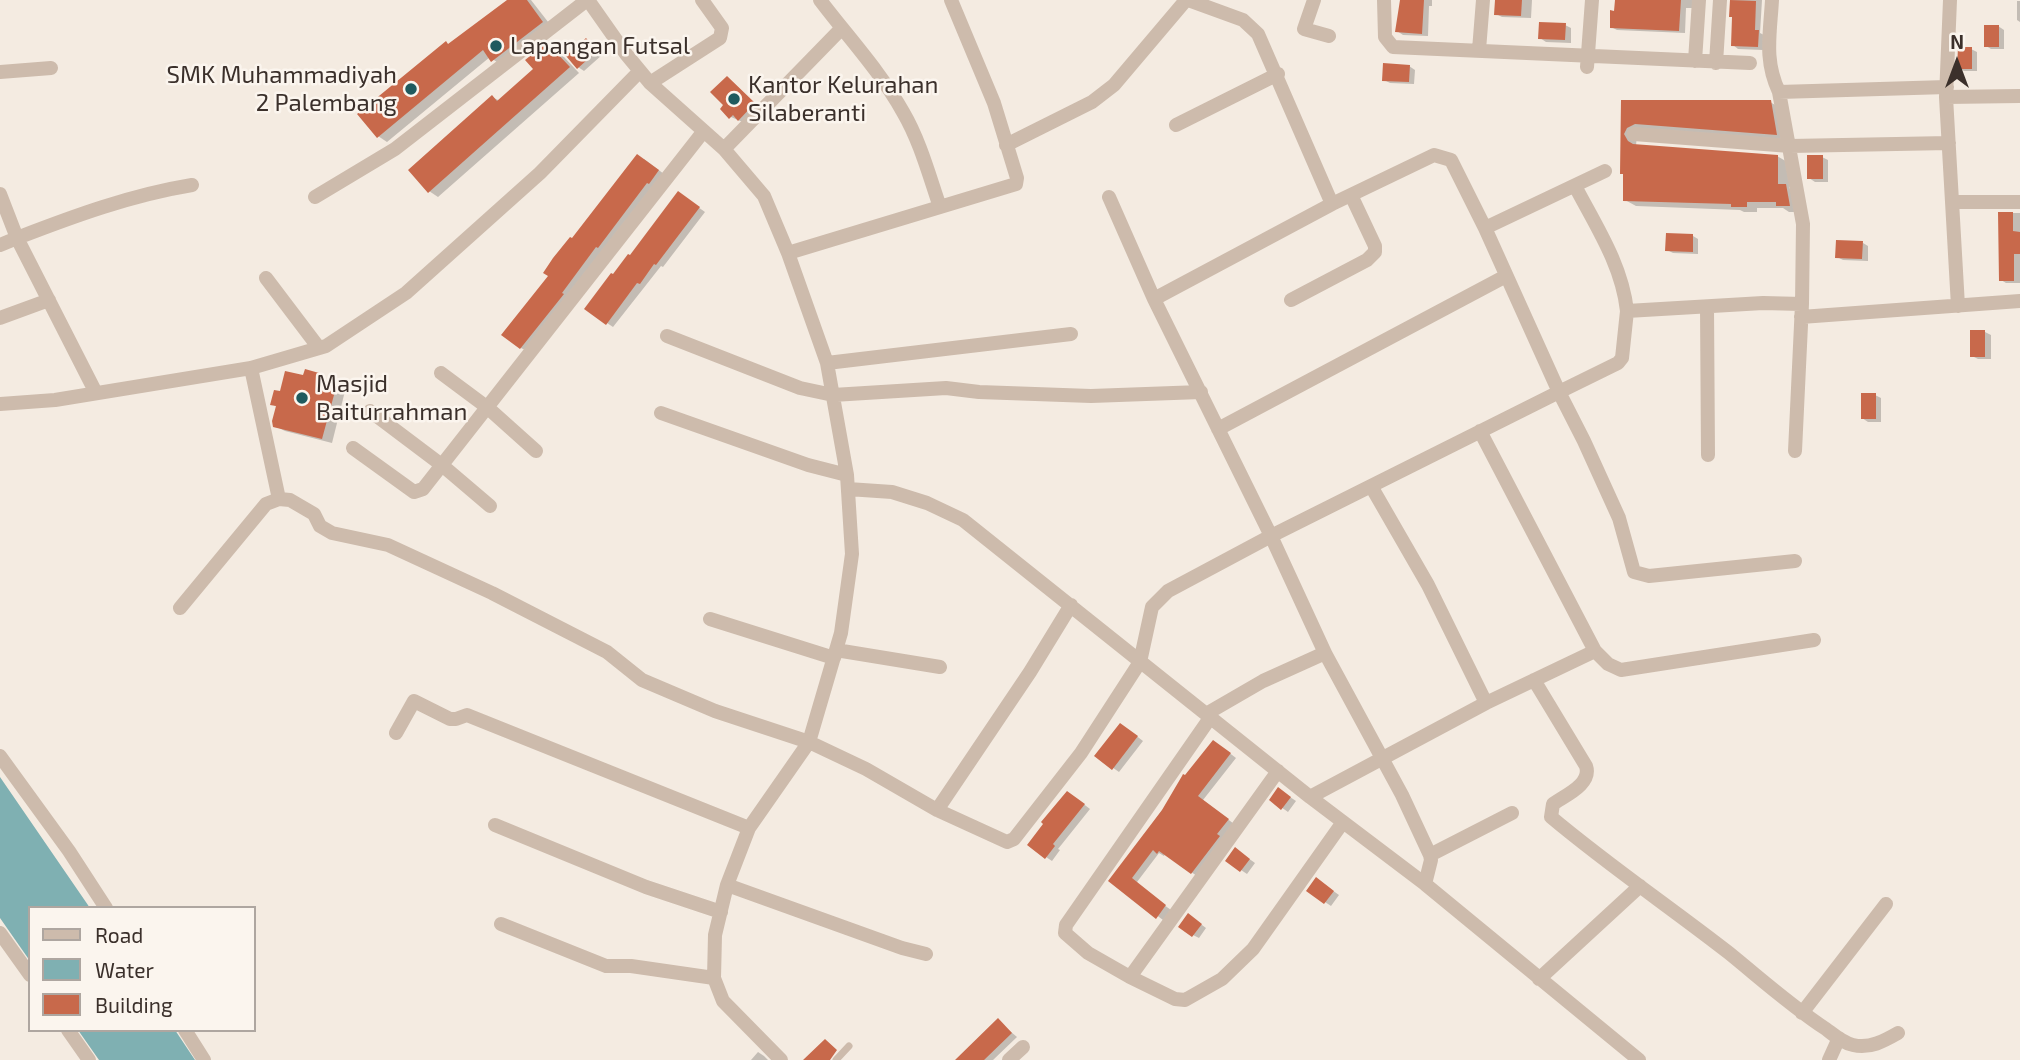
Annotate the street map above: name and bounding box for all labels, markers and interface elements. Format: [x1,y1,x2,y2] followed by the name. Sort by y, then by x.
[1922,28,1992,98] north arrow
[1950,30,1964,53] text: N
[510,32,690,60] place label: Lapangan Futsal
[488,38,504,54] marker: Lapangan Futsal
[166,61,397,117] place label: SMK Muhammadiyah 2 Palembang
[748,71,938,127] place label: Kantor Kelurahan Silaberanti
[403,81,419,97] marker: SMK Muhammadiyah 2 Palembang
[726,91,742,107] marker: Kantor Kelurahan Silaberanti
[316,370,467,426] place label: Masjid Baiturrahman
[294,390,310,406] marker: Masjid Baiturrahman
[28,906,256,1032] legend
[95,922,143,947] text: Road
[95,957,154,982] text: Water
[95,992,173,1017] text: Building

